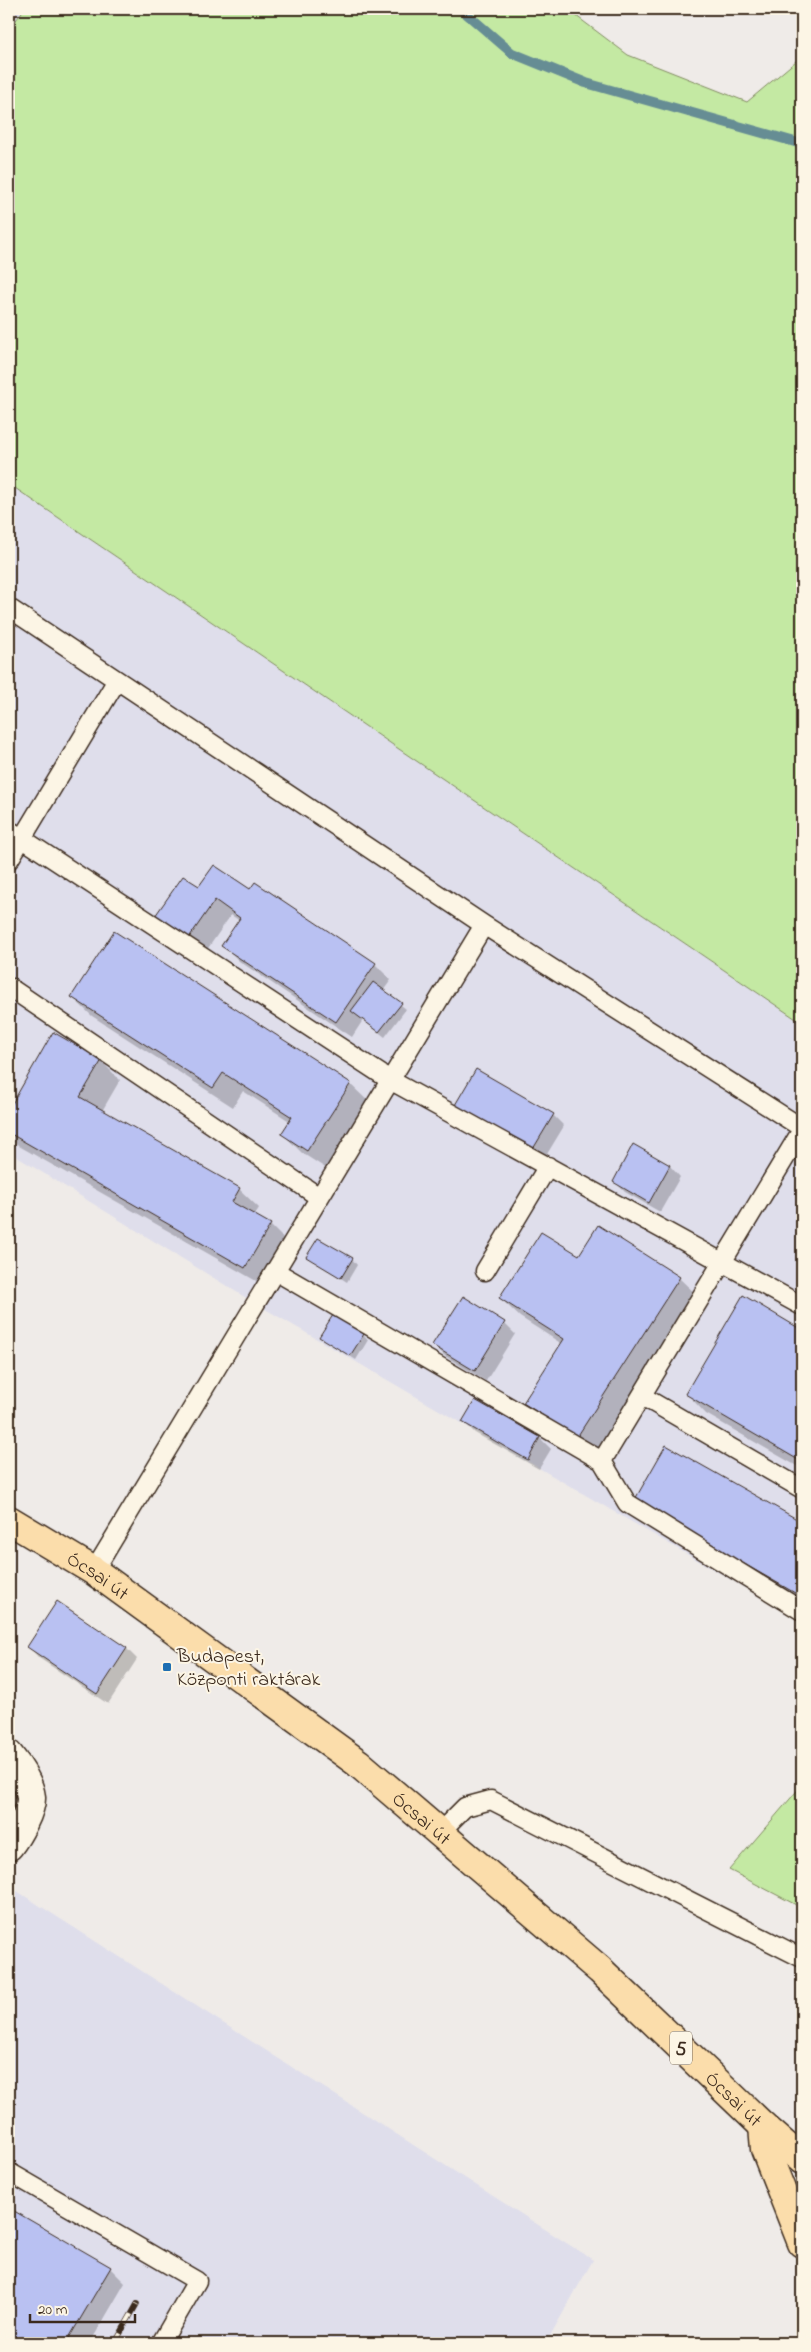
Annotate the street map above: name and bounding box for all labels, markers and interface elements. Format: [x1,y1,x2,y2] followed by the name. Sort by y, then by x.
[60,1546,134,1609] street label: Ócsai út
[176,1643,321,1695] place label: Budapest, Központi raktárak
[161,1661,173,1673] marker: Budapest, Központi raktárak
[385,1786,457,1854] street label: Ócsai út
[670,2032,692,2064] road number: 5
[697,2066,768,2135] street label: Ócsai út
[30,2292,135,2324] scale bar
[38,2299,68,2321] text: 20 m

